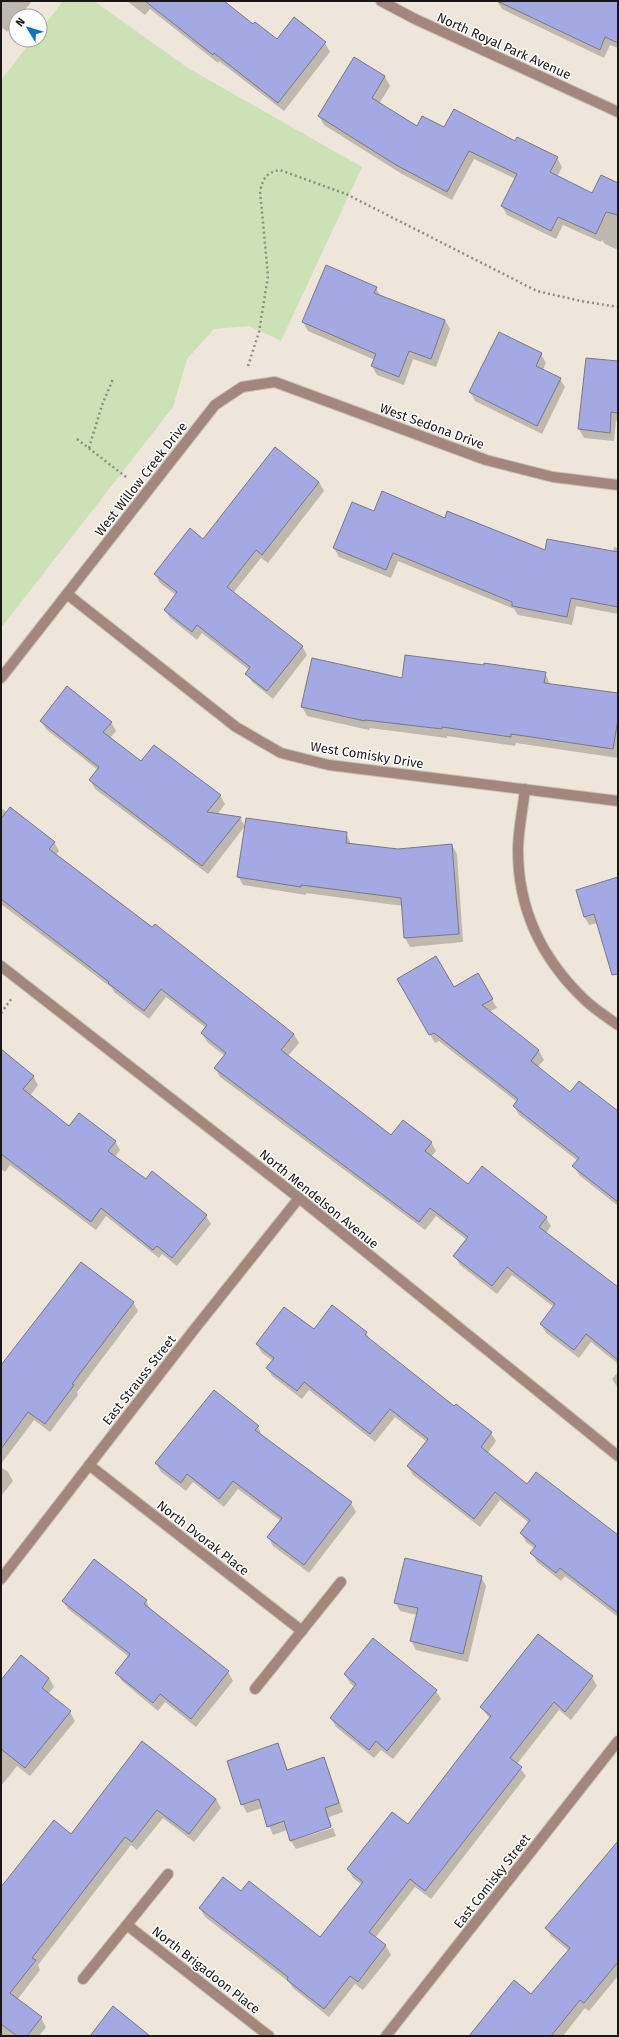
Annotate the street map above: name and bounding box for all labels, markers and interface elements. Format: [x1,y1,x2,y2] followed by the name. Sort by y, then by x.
[8,8,48,48] north arrow
[435,10,573,82] street label: North Royal Park Avenue
[13,15,28,29] text: N
[378,400,486,452] street label: West Sedona Drive
[92,419,190,539] street label: West Willow Creek Drive
[309,739,425,771] street label: West Comisky Drive
[257,1146,381,1252] street label: North Mendelson Avenue
[99,1332,179,1428] street label: East Strauss Street
[154,1497,252,1579] street label: North Dvorak Place
[451,1831,534,1931] street label: East Comisky Street
[149,1923,263,2017] street label: North Brigadoon Place

